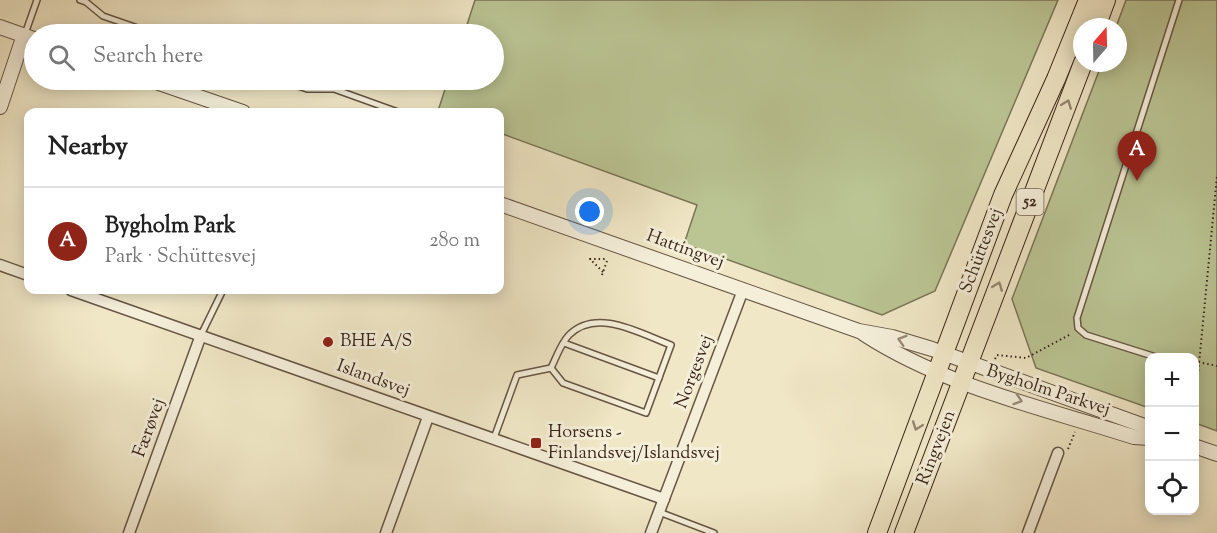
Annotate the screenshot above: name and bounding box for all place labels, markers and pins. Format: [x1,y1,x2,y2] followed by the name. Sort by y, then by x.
[1118,132,1156,181] pin: A
[340,329,412,355] place label: BHE A/S
[321,335,335,349] marker: BHE A/S
[548,420,720,467] place label: Horsens - Finlandsvej/Islandsvej
[529,436,543,450] marker: Horsens - Finlandsvej/Islandsvej

